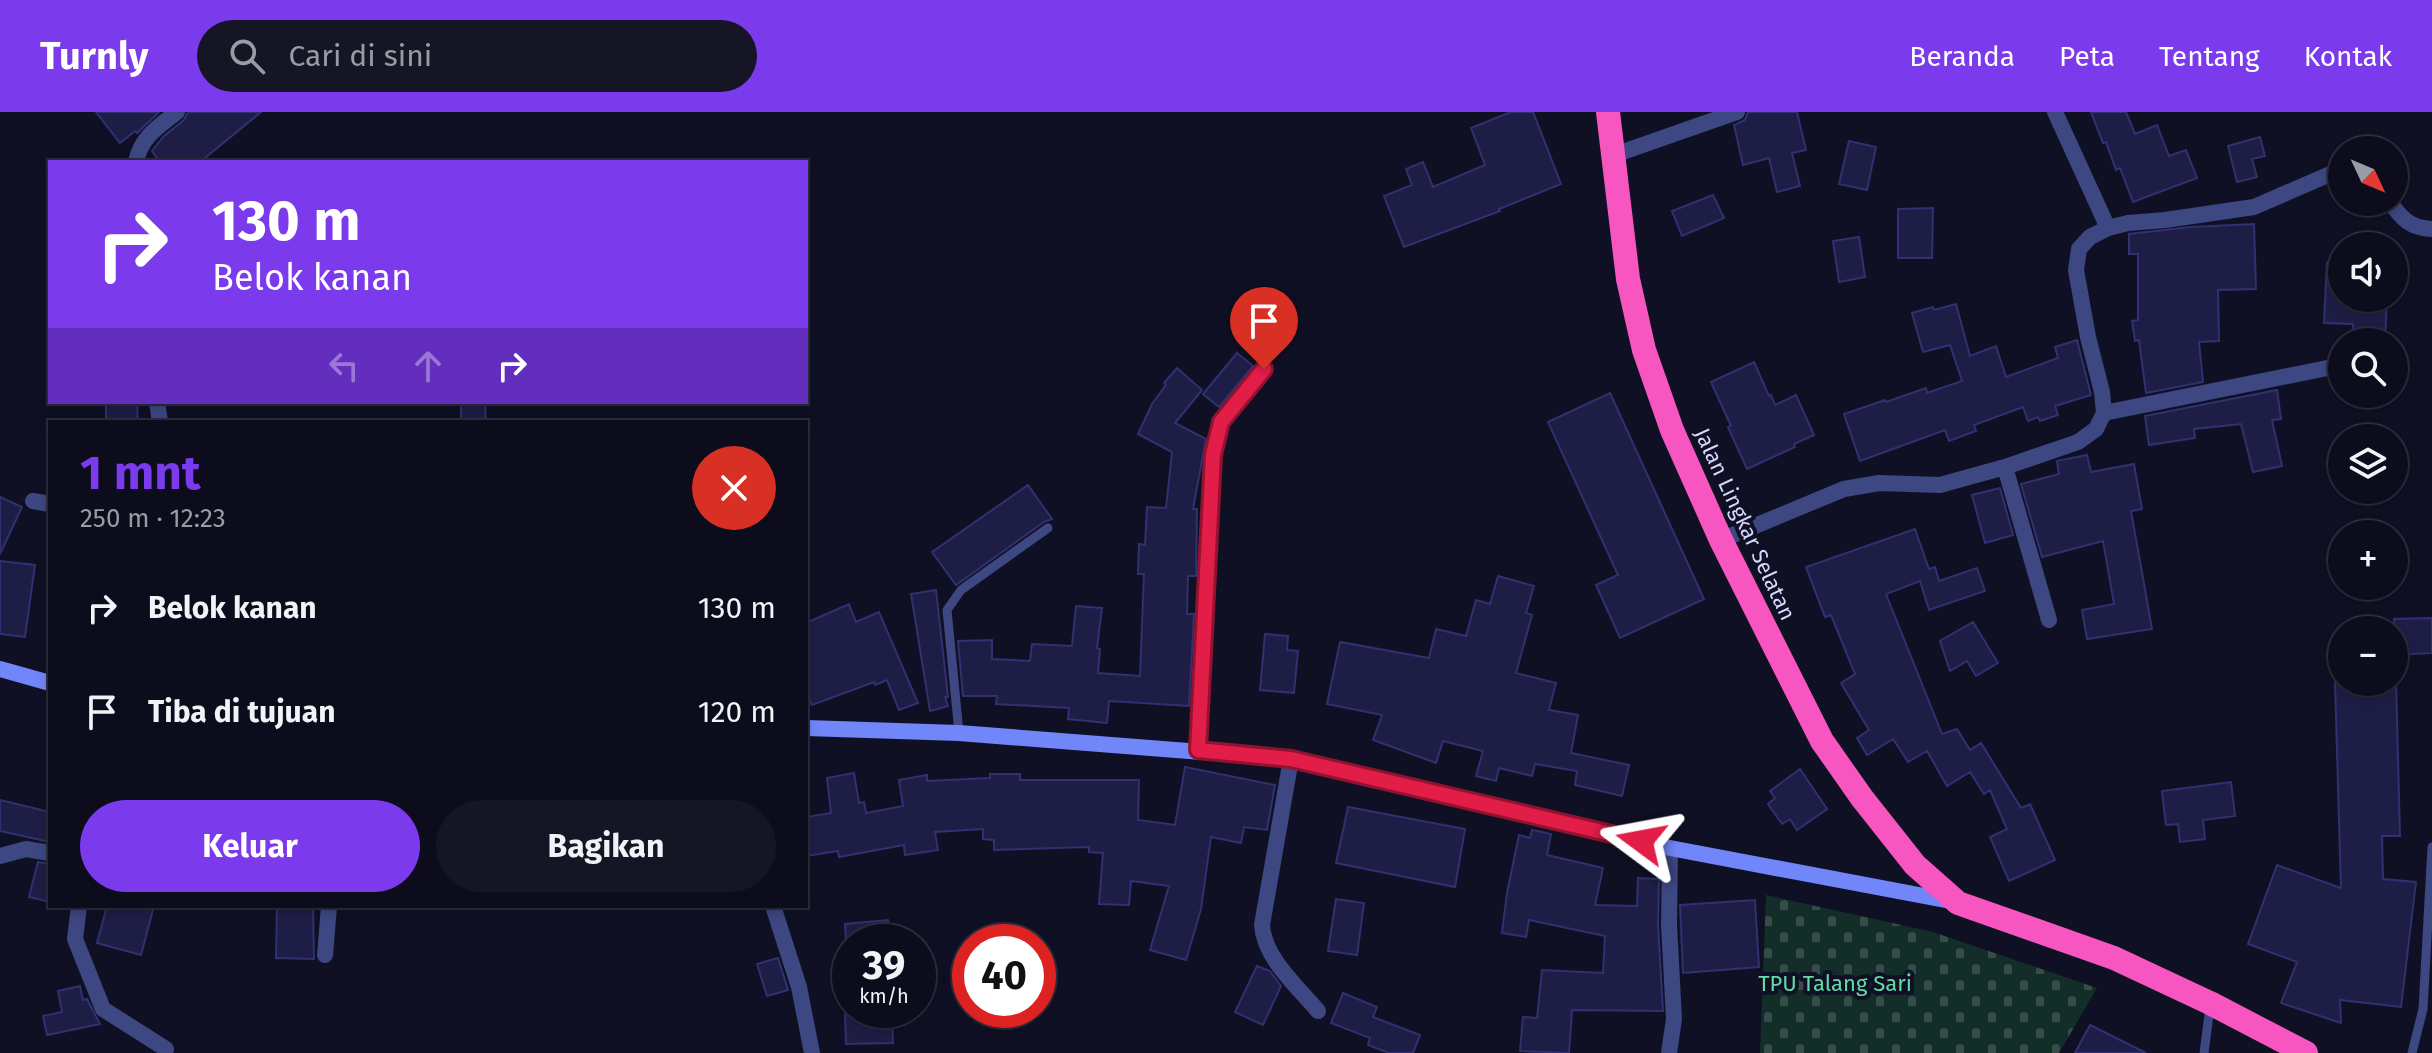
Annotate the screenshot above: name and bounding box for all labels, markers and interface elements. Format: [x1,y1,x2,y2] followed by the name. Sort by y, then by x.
[197,20,757,92] search box
[40,33,149,79] text: Turnly
[225,34,269,78] icon: search
[289,38,432,74] text: Cari di sini
[1909,40,2015,73] text: Beranda
[2059,40,2115,73] text: Peta
[2159,40,2260,73] text: Tentang
[2304,40,2392,73] text: Kontak
[2328,136,2408,216] north arrow
[2328,136,2408,696] map controls
[212,188,360,255] text: 130 m
[80,192,184,296] icon: right
[2328,232,2408,312] button: sound
[212,256,412,300] text: Belok kanan
[1230,287,1298,369] pin
[1242,299,1286,343] icon: arrive
[2328,328,2408,408] button: search
[322,344,366,388] icon: left
[406,344,450,388] icon: ahead
[490,344,534,388] icon: right
[1689,424,1801,624] street label: Jalan Lingkar Selatan
[2328,424,2408,504] button: layers
[80,444,200,502] text: 1 mnt
[692,446,776,530] button: close
[80,503,226,534] text: 250 m · 12:23
[2328,520,2408,600] button: +
[80,586,124,630] icon: right
[148,590,317,626] text: Belok kanan
[698,590,776,626] text: 130 m
[2328,616,2408,696] button: −
[80,690,124,734] icon: arrive
[148,694,335,730] text: Tiba di tujuan
[698,694,776,730] text: 120 m
[1599,799,1683,883] position arrow
[80,800,420,892] button: Keluar
[436,800,776,892] button: Bagikan
[952,924,1056,1028] speed limit sign: 40
[863,942,905,990] text: 39
[1758,970,1912,997] park label: TPU Talang Sari
[859,984,909,1008] text: km/h

